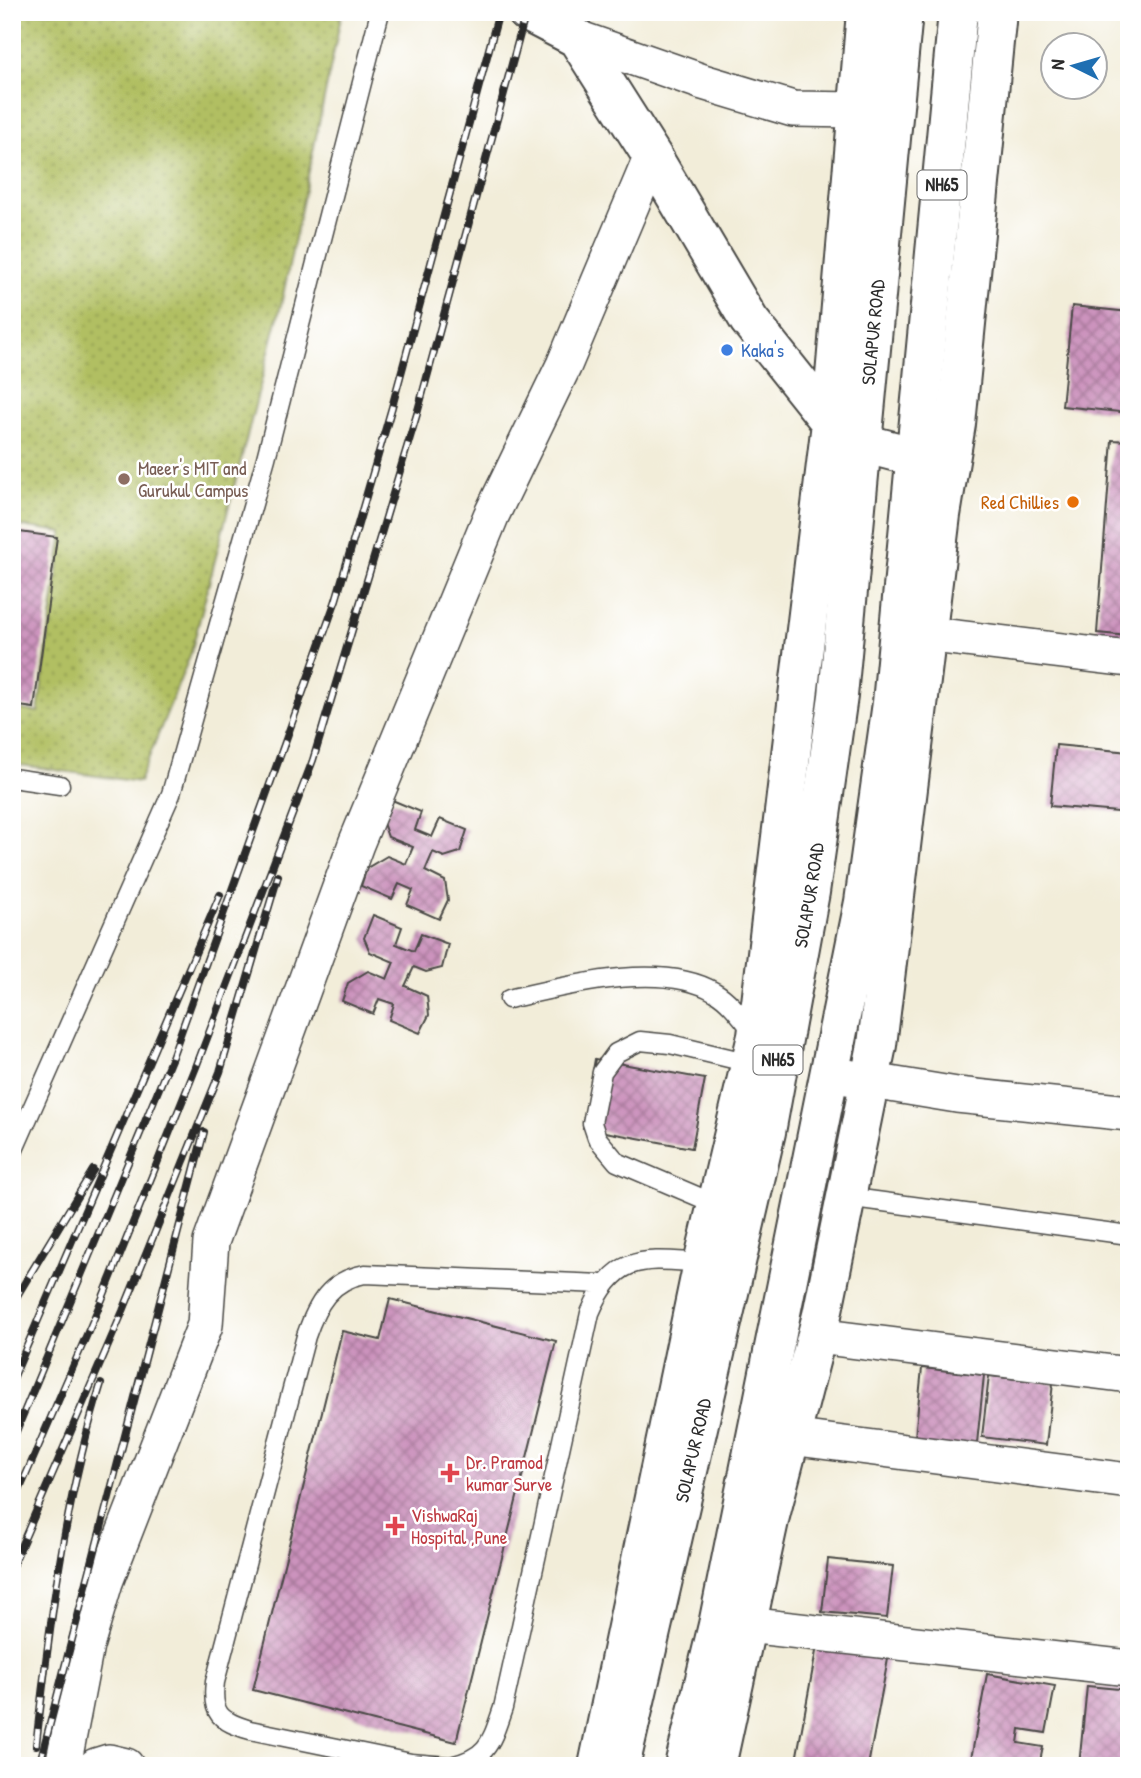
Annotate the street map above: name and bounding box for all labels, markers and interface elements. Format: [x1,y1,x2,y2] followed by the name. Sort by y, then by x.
[1040,32,1110,102] north arrow
[1044,58,1070,71] text: N
[918,170,967,200] road number: NH65
[855,278,891,386] street label: SOLAPUR ROAD
[741,337,784,363] place label: Kaka's
[719,342,735,358] marker: Kaka's
[138,455,248,503] place label: Maeer's MIT and Gurukul Campus
[116,471,132,487] marker: Maeer's MIT and Gurukul Campus
[981,489,1059,515] place label: Red Chillies
[1065,494,1081,510] marker: Red Chillies
[787,841,830,950] street label: SOLAPUR ROAD
[754,1045,802,1074] road number: NH65
[668,1396,717,1505] street label: SOLAPUR ROAD
[466,1449,553,1497] place label: Dr. Pramod kumar Surve
[440,1463,460,1483] marker: Dr. Pramod kumar Surve
[411,1502,508,1550] place label: VishwaRaj Hospital ,Pune
[385,1516,405,1536] marker: VishwaRaj Hospital ,Pune

